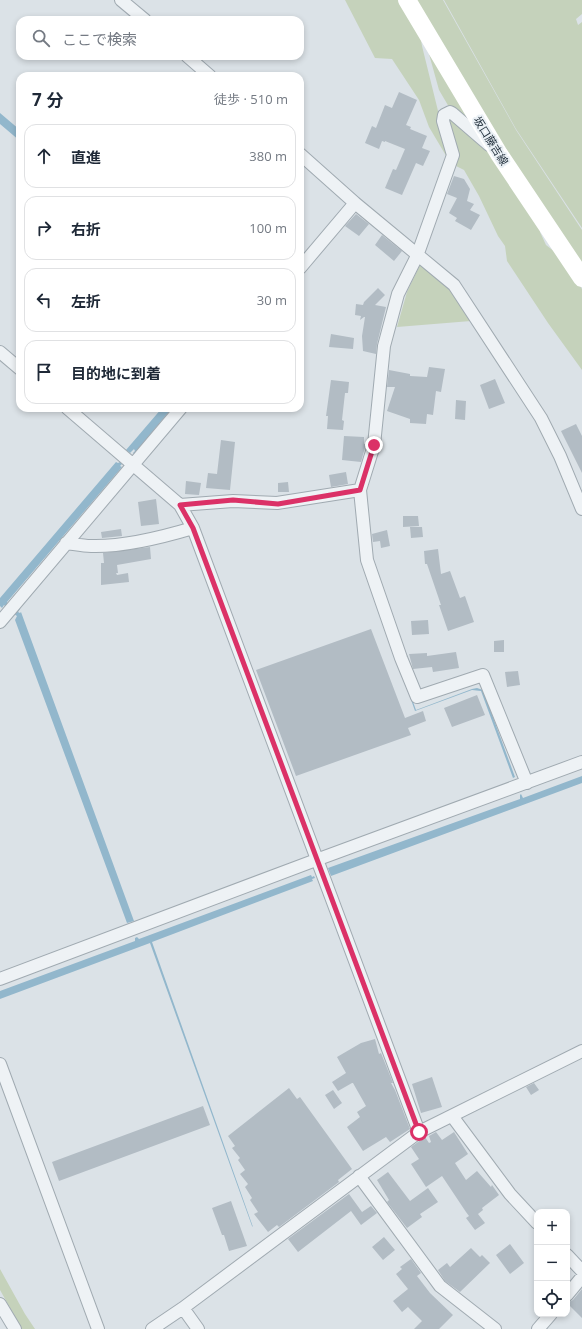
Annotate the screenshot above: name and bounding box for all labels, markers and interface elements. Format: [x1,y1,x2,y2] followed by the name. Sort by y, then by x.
[16,16,304,60] search box
[30,27,52,49] icon: search
[62,29,137,49] text: ここで検索
[32,88,63,111] text: 7 分
[214,90,288,108] text: 徒歩 · 510 m
[470,113,512,168] street label: 坂口藤吉線
[33,145,55,167] icon: ahead
[71,147,101,167] text: 直進
[249,147,287,165] text: 380 m
[33,217,55,239] icon: right
[71,219,101,239] text: 右折
[249,219,287,237] text: 100 m
[33,289,55,311] icon: left
[71,291,101,311] text: 左折
[257,291,287,309] text: 30 m
[33,361,55,383] icon: arrive
[71,363,161,383] text: 目的地に到着
[365,436,383,454] route end
[410,1123,428,1141] route start
[534,1209,570,1317] map controls
[534,1209,570,1245] button: +
[534,1245,570,1281] button: −
[534,1281,570,1317] button: locate

